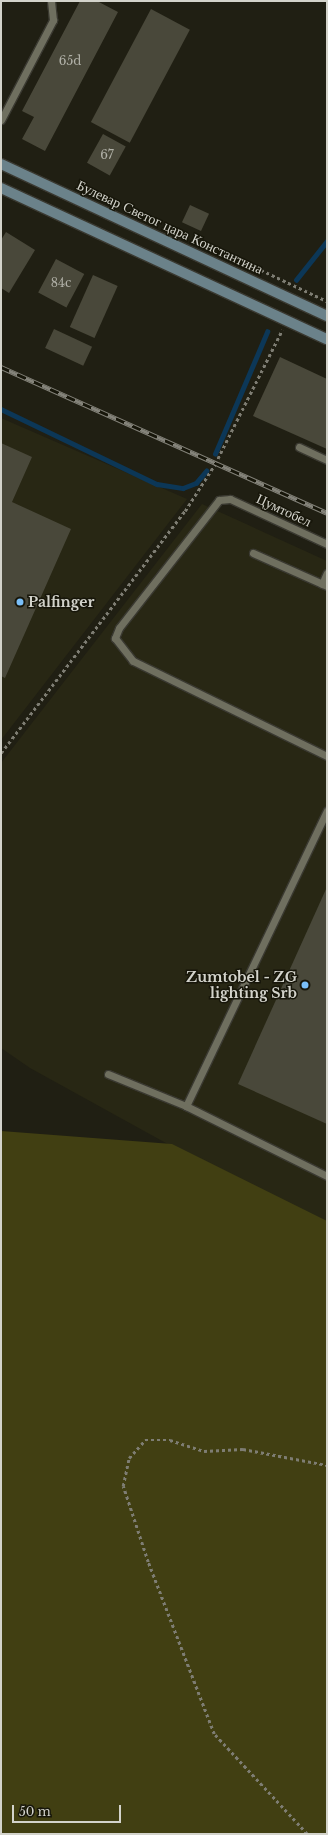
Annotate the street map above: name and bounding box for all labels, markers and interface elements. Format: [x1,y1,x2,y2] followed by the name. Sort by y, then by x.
[59,54,81,68] house number: 65d
[100,148,114,162] house number: 67
[74,176,266,278] street label: Булевар Светог цара Константина
[51,276,71,290] house number: 84c
[254,490,314,530] street label: Цумтобел
[28,594,94,610] place label: Palfinger
[15,597,25,607] marker: Palfinger
[186,969,297,1002] place label: Zumtobel - ZG lighting Srb
[300,980,310,990] marker: Zumtobel - ZG lighting Srb
[14,1797,123,1823] scale bar
[19,1804,51,1819] text: 50 m

